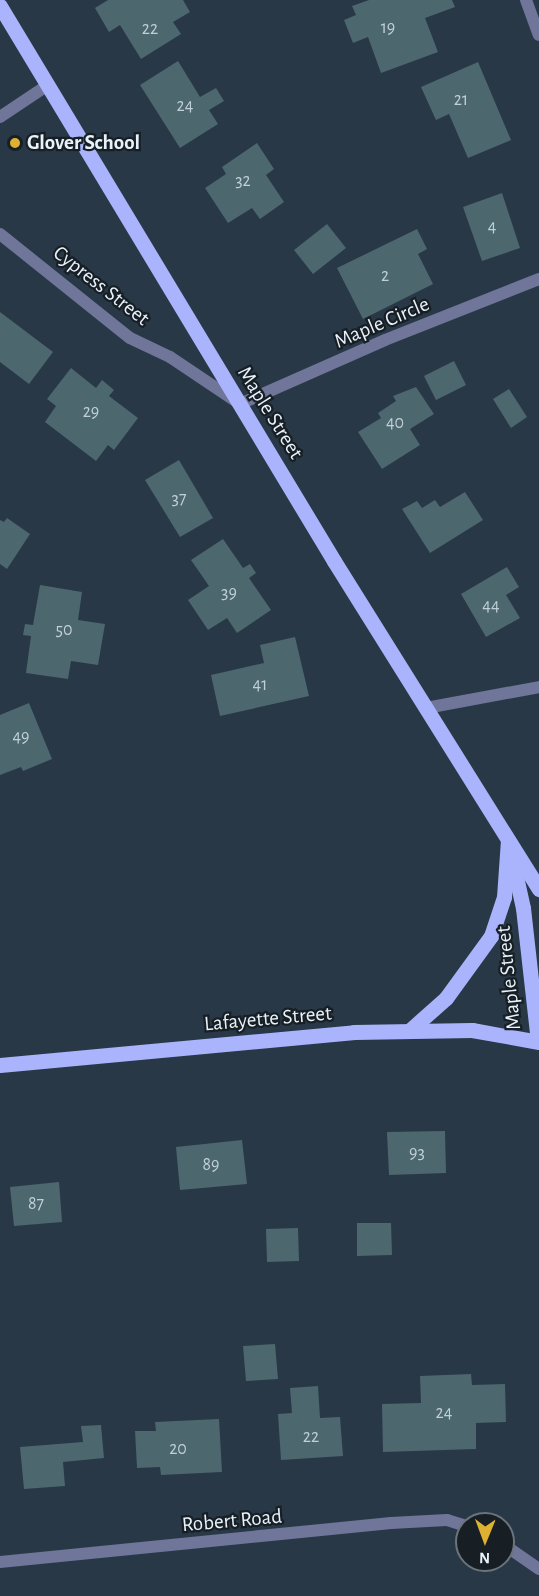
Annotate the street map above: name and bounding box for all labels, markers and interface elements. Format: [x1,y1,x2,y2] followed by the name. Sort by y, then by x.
[381,17,395,39] house number: 19
[142,18,158,40] house number: 22
[454,89,468,111] house number: 21
[177,95,193,117] house number: 24
[27,130,140,156] place label: Glover School
[8,136,22,150] marker: Glover School
[235,170,251,192] house number: 32
[488,216,496,238] house number: 4
[48,241,154,331] street label: Cypress Street
[381,265,389,287] house number: 2
[331,292,433,354] street label: Maple Circle
[232,362,308,464] street label: Maple Street
[83,401,99,423] house number: 29
[386,412,404,434] house number: 40
[172,488,186,510] house number: 37
[221,582,237,604] house number: 39
[482,595,500,617] house number: 44
[55,619,73,641] house number: 50
[253,674,267,696] house number: 41
[12,726,30,748] house number: 49
[491,925,527,1031] street label: Maple Street
[203,1001,333,1037] street label: Lafayette Street
[409,1142,425,1164] house number: 93
[203,1154,219,1176] house number: 89
[28,1193,44,1215] house number: 87
[436,1402,452,1424] house number: 24
[303,1426,319,1448] house number: 22
[169,1438,187,1460] house number: 20
[181,1504,283,1538] street label: Robert Road
[455,1512,515,1572] north arrow
[479,1550,490,1566] text: N

